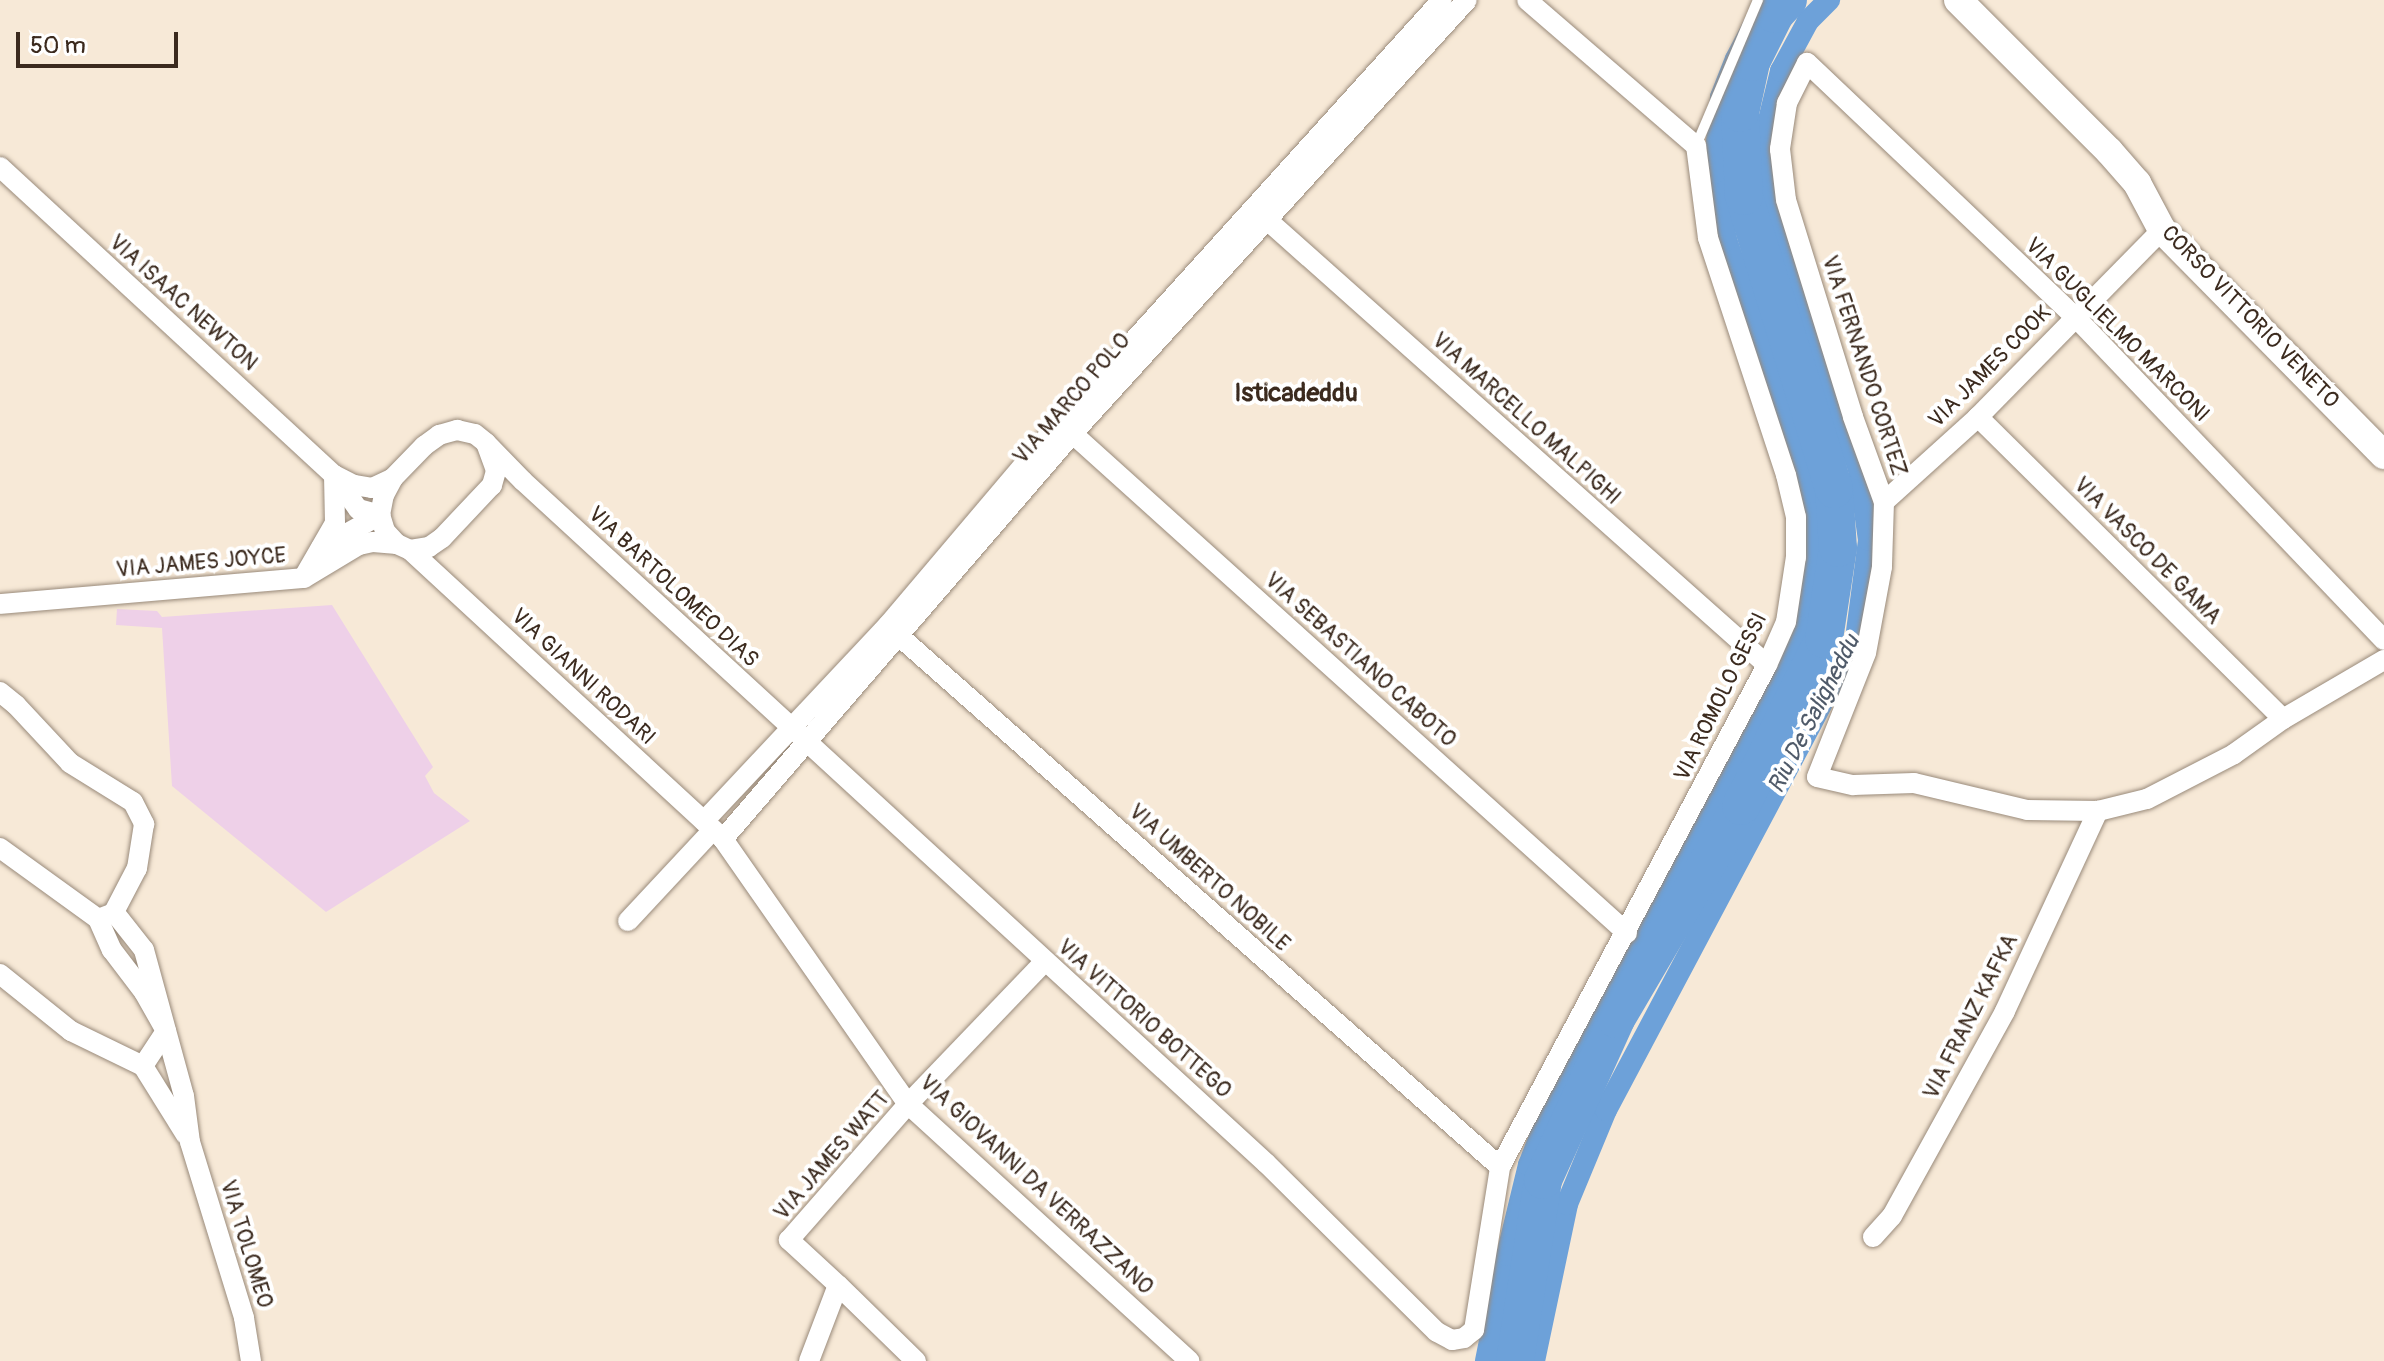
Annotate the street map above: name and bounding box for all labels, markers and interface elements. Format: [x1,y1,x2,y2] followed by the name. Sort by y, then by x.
[20,16,182,66] scale bar
[30,31,86,60] text: 50 m
[2156,220,2344,414] street label: CORSO VITTORIO VENETO
[103,229,263,377] street label: VIA ISAAC NEWTON
[2019,232,2215,428] street label: VIA GUGLIELMO MARCONI
[1816,252,1912,480] street label: VIA FERNANDO CORTEZ
[1923,300,2057,434] street label: VIA JAMES COOK
[1426,327,1626,511] street label: VIA MARCELLO MALPIGHI
[1008,328,1136,470] street label: VIA MARCO POLO
[1234,378,1358,410] district label: Isticadeddu
[2068,472,2226,630] street label: VIA VASCO DE GAMA
[582,501,764,673] street label: VIA BARTOLOMEO DIAS
[115,542,287,584] street label: VIA JAMES JOYCE
[1259,567,1461,753] street label: VIA SEBASTIANO CABOTO
[505,603,661,751] street label: VIA GIANNI RODARI
[1669,609,1773,785] street label: VIA ROMOLO GESSI
[1762,630,1866,798] water label: Riu De Saligheddu
[1123,799,1295,957] street label: VIA UMBERTO NOBILE
[1918,930,2024,1104] street label: VIA FRANZ KAFKA
[1052,934,1236,1104] street label: VIA VITTORIO BOTTEGO
[914,1070,1158,1300] street label: VIA GIOVANNI DA VERRAZZANO
[769,1086,895,1226] street label: VIA JAMES WATT
[214,1177,278,1311] street label: VIA TOLOMEO

